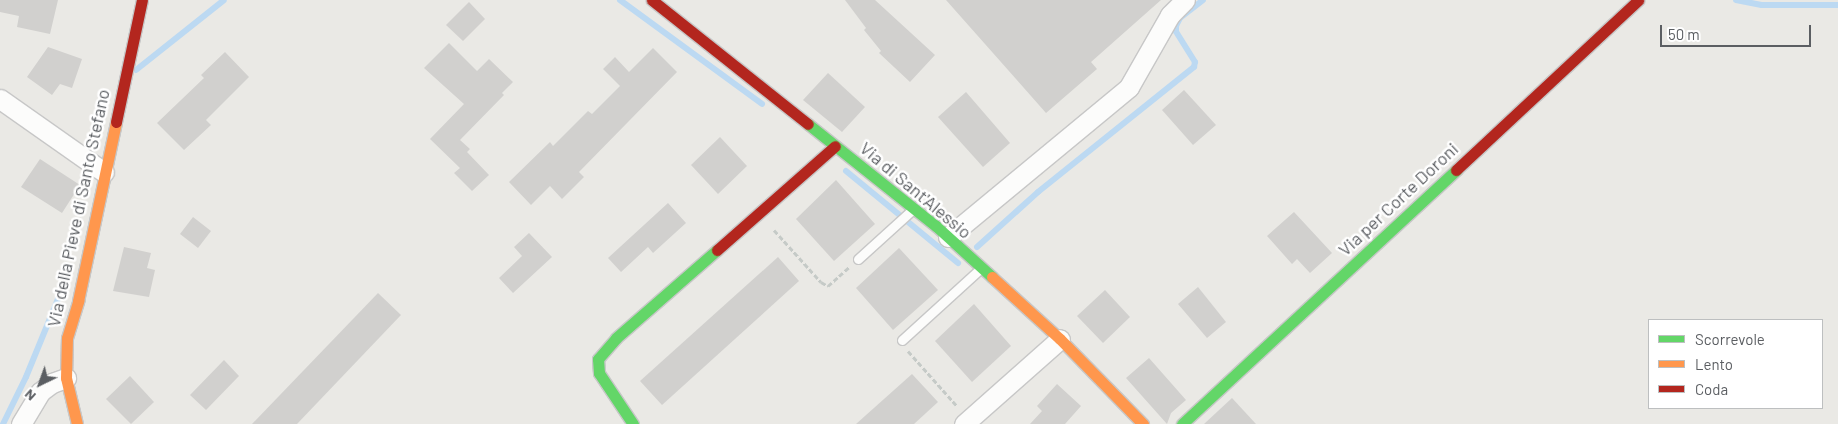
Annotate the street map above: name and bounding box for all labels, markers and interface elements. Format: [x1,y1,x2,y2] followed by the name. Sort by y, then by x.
[1663,15,1814,47] scale bar
[1668,25,1700,43] text: 50 m
[42,87,114,329] street label: Via della Pieve di Santo Stefano
[856,137,976,243] street label: Via di Sant'Alessio
[1334,138,1462,260] street label: Via per Corte Doroni
[1648,319,1823,409] legend
[1695,330,1765,348] text: Scorrevole
[1695,355,1733,373] text: Lento
[15,359,65,409] north arrow
[1695,380,1728,398] text: Coda
[20,386,39,405] text: N

